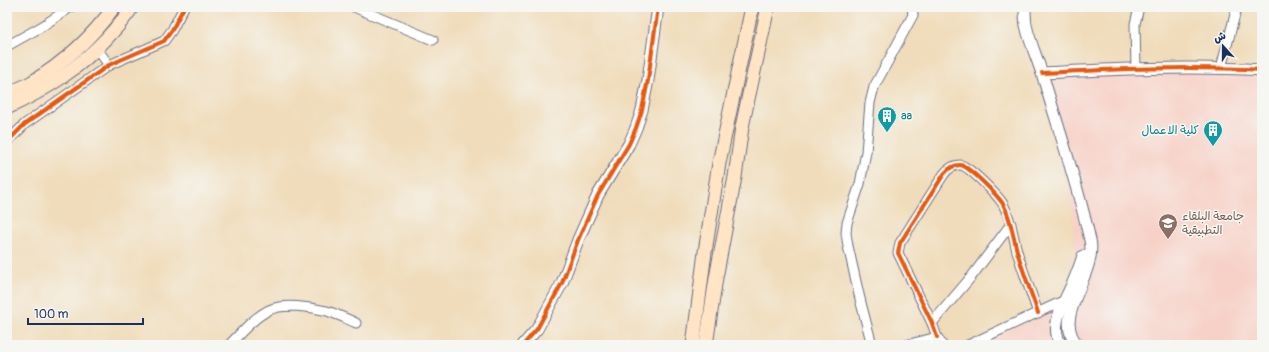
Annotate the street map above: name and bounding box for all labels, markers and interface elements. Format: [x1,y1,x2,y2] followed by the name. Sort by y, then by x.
[1203,26,1243,66] north arrow
[1212,29,1228,45] text: ش
[876,105,898,133] building icon: aa
[901,109,913,124] place label: aa
[1202,119,1224,147] building icon: كلية الاعمال
[1142,123,1199,138] place label: كلية الاعمال
[1182,209,1244,238] place label: جامعة البلقاء التطبيقية
[1157,212,1179,240] school or university icon: جامعة البلقاء التطبيقية
[28,300,143,326] scale bar
[34,307,69,322] text: 100 m

